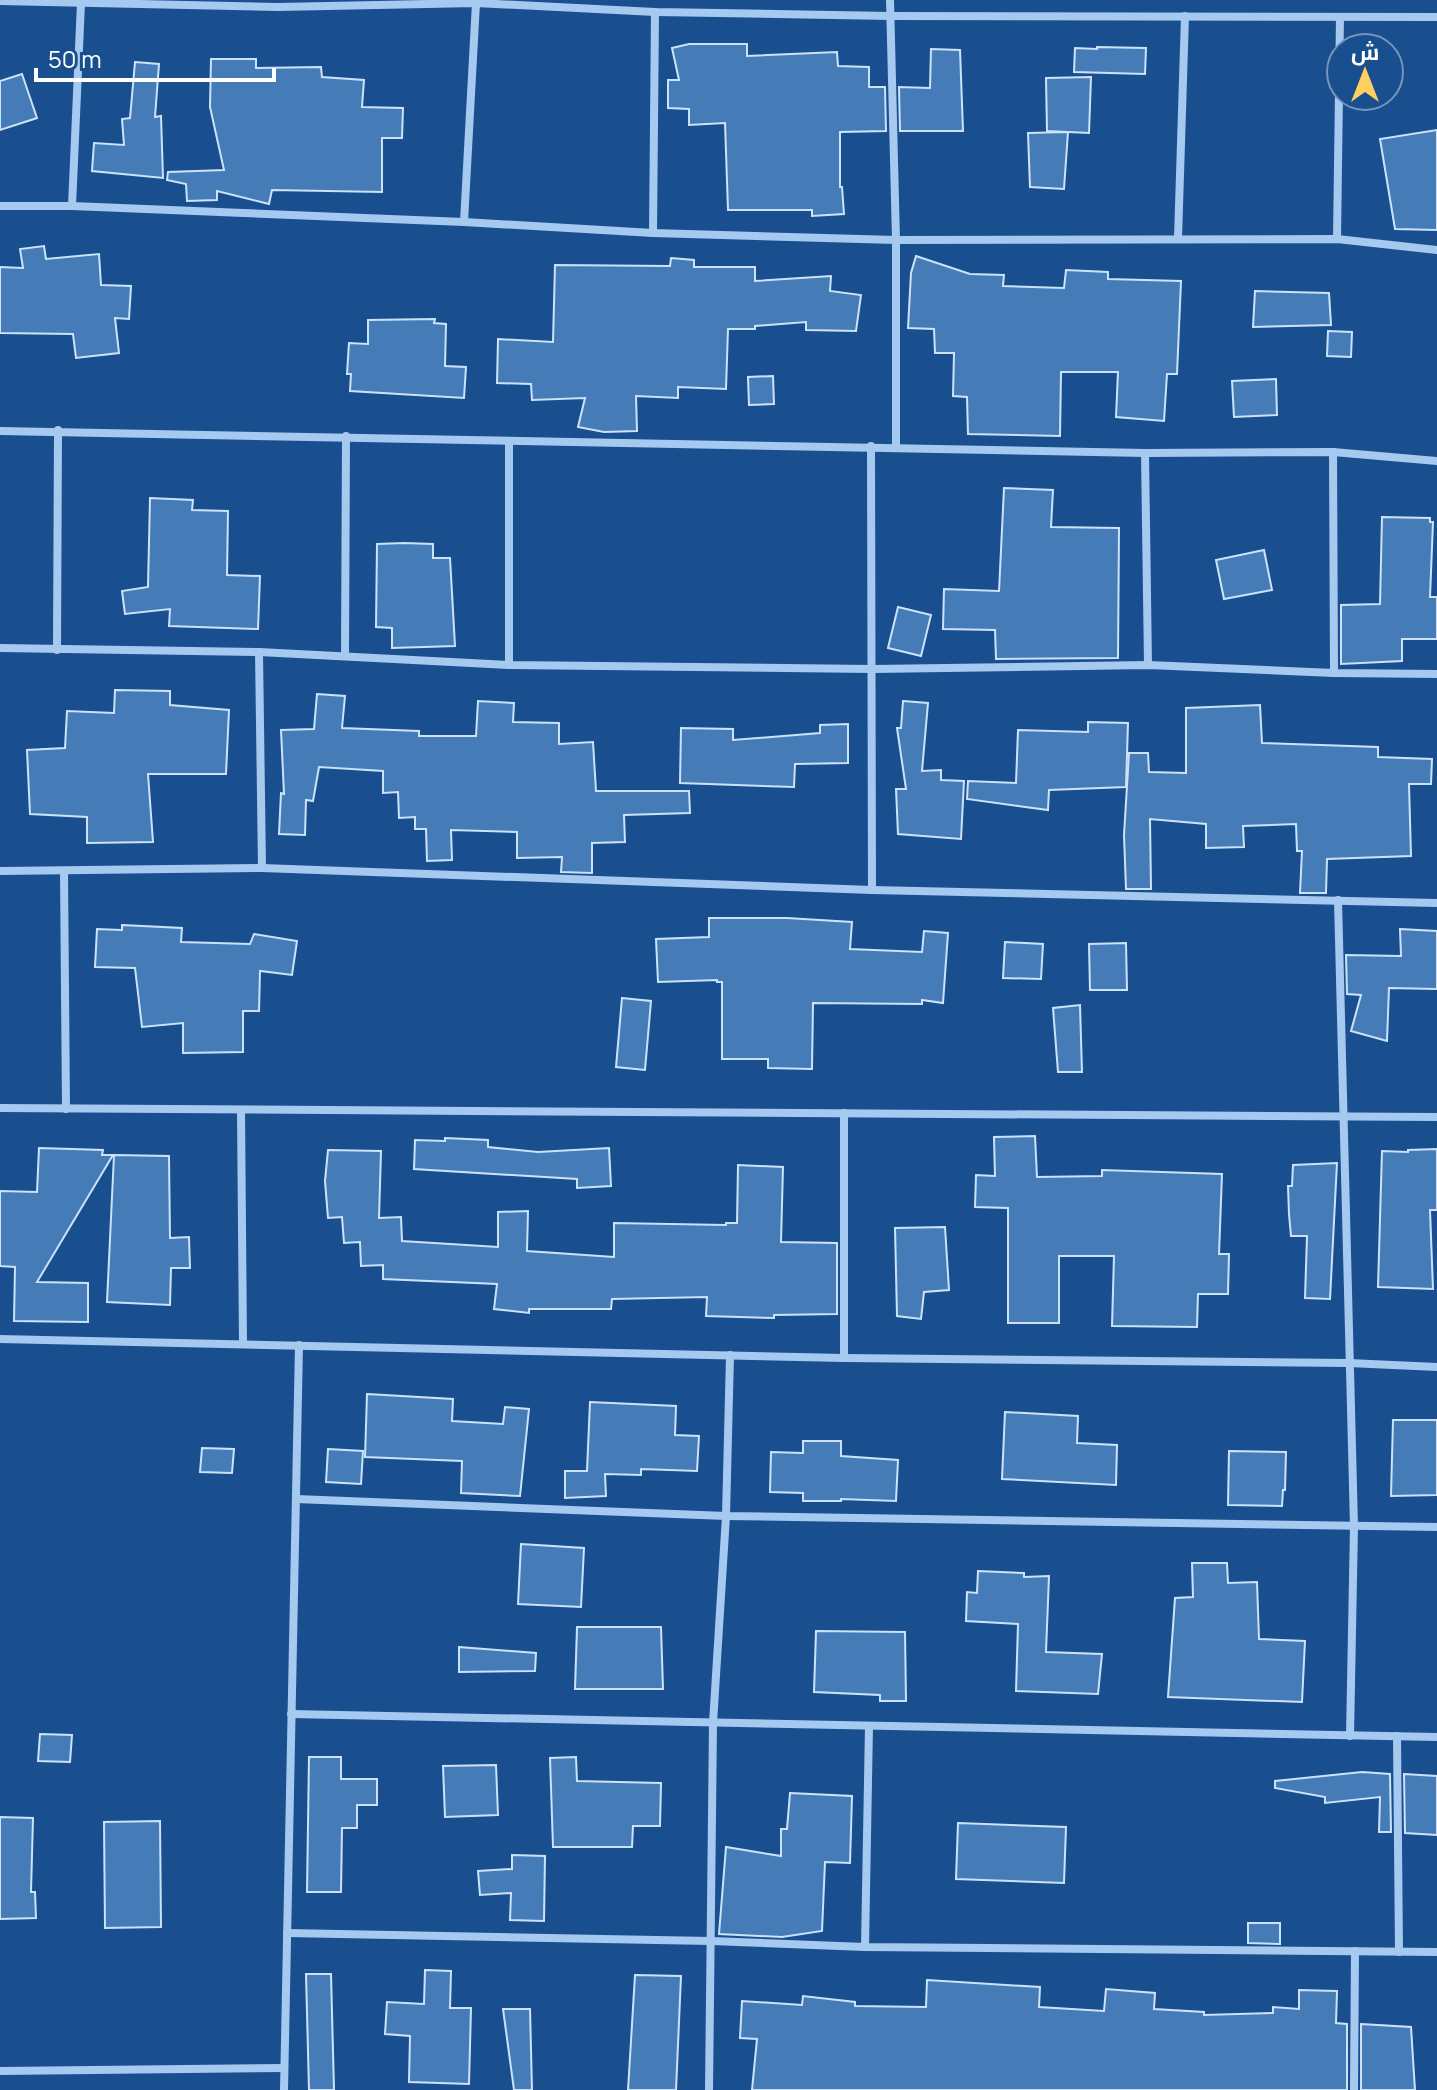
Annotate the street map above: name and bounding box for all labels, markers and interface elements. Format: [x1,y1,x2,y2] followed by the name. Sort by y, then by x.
[36,32,274,82] scale bar
[1325,32,1405,112] north arrow
[1351,37,1379,67] text: ش
[48,42,102,75] text: 50 m

